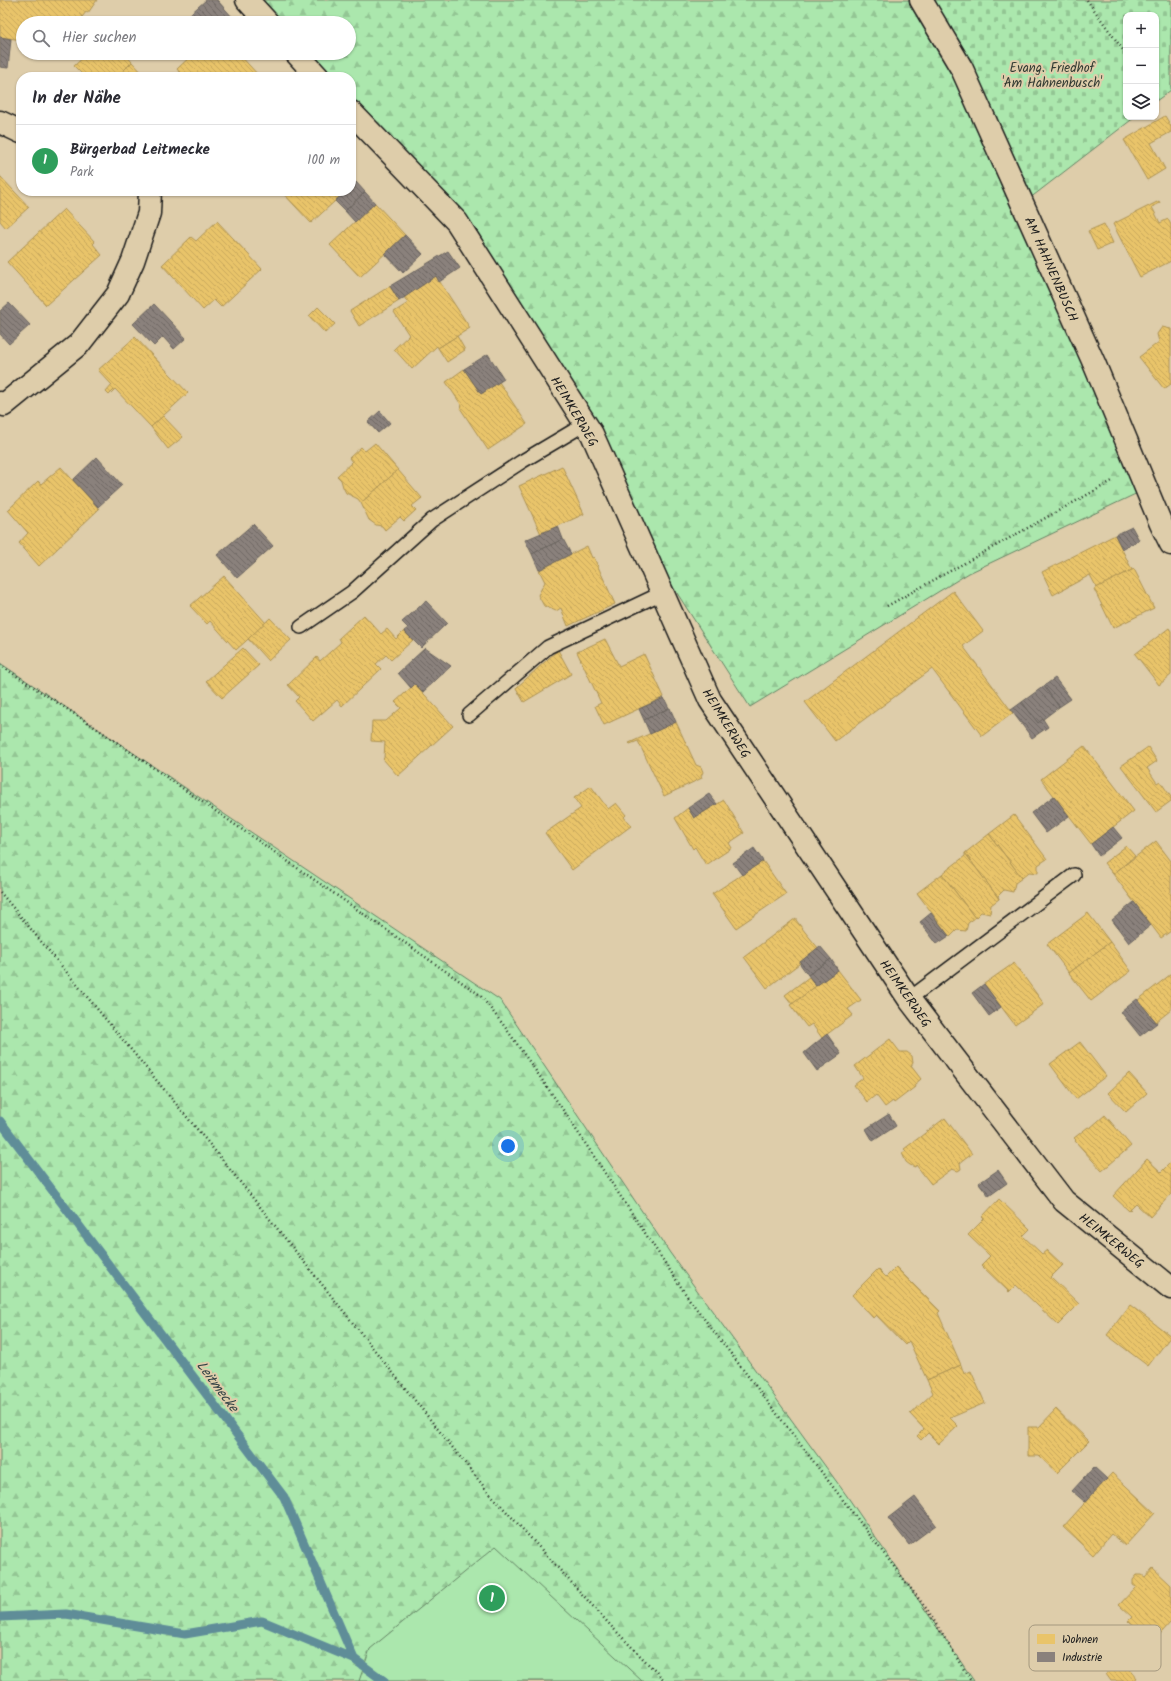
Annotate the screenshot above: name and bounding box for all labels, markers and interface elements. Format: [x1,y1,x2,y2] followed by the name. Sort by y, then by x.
[1123,12,1159,120] map controls
[1123,12,1159,48] button: +
[16,16,356,60] search box
[62,26,136,50] text: Hier suchen
[30,27,52,49] icon: search
[1123,48,1159,84] button: −
[1002,58,1102,94] park label: Evang. Friedhof 'Am Hahnenbusch'
[1123,84,1159,120] button: layers
[32,85,121,112] text: In der Nähe
[70,138,210,162] text: Bürgerbad Leitmecke
[43,150,47,171] text: 1
[307,150,340,171] text: 100 m
[70,162,94,183] text: Park
[1018,214,1083,326] street label: AM HAHNENBUSCH
[544,372,603,451] street label: HEIMKERWEG
[696,685,756,763] street label: HEIMKERWEG
[873,955,936,1032] street label: HEIMKERWEG
[498,1136,518,1156] your location
[1074,1208,1148,1274] street label: HEIMKERWEG
[191,1356,245,1418] water label: Leitmecke
[479,1583,505,1613] pin: 1
[1029,1625,1161,1671] legend
[1062,1631,1098,1649] text: Wohnen
[1062,1649,1102,1667] text: Industrie

